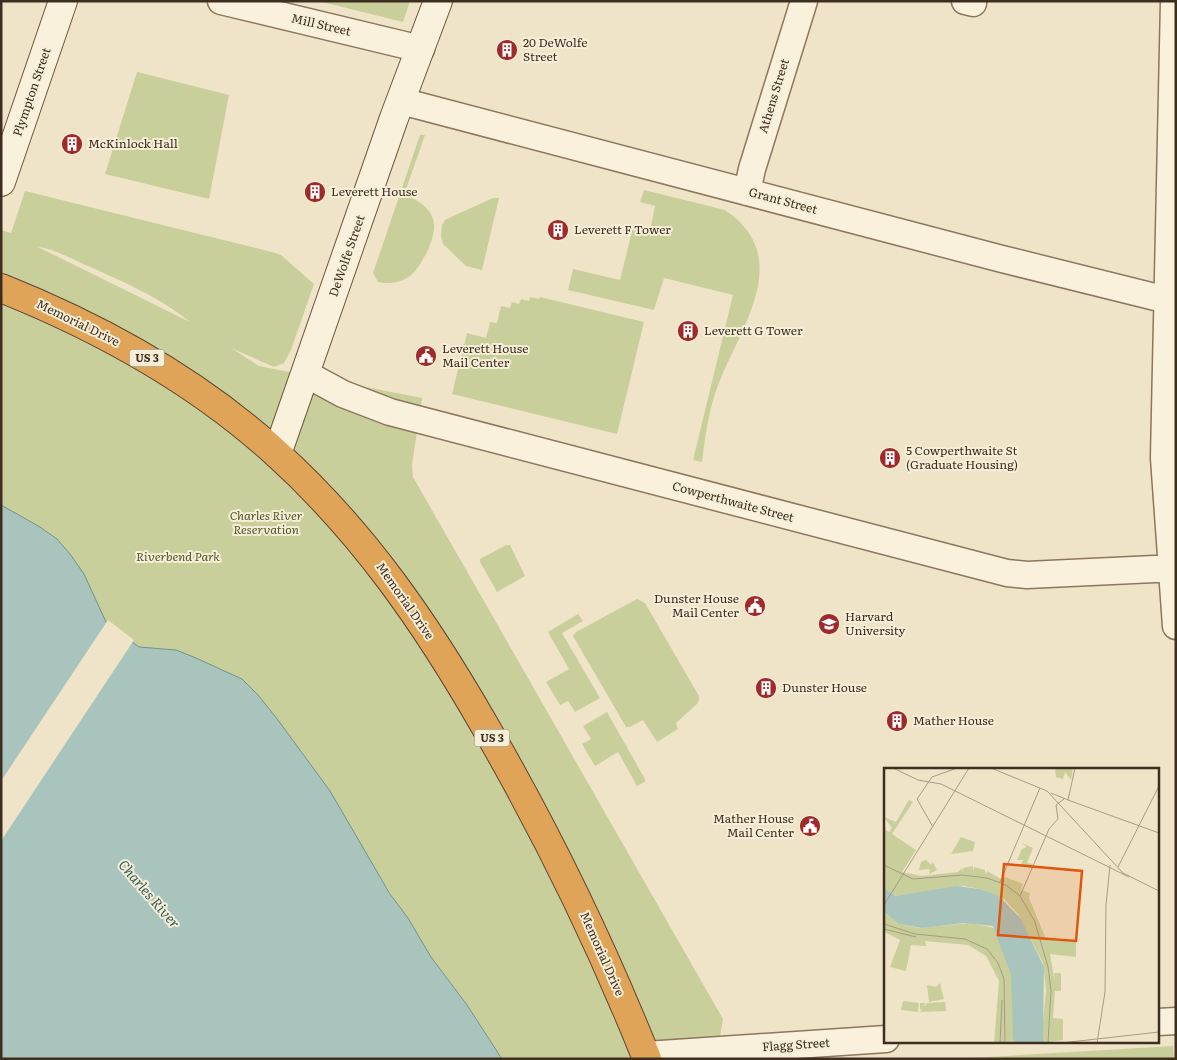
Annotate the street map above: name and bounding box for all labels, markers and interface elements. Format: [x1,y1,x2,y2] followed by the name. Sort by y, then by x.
[290,8,353,40] street label: Mill Street
[523,33,587,65] place label: 20 DeWolfe Street
[495,38,519,62] building icon: 20 DeWolfe Street
[7,45,55,139] street label: Plympton Street
[753,56,793,135] street label: Athens Street
[60,132,84,156] building icon: McKinlock Hall
[88,134,178,152] place label: McKinlock Hall
[303,180,327,204] building icon: Leverett House
[331,182,418,200] place label: Leverett House
[747,182,820,218] street label: Grant Street
[324,212,369,299] street label: DeWolfe Street
[546,218,570,242] building icon: Leverett F Tower
[574,220,671,238] place label: Leverett F Tower
[34,294,123,350] street label: Memorial Drive
[676,319,700,343] building icon: Leverett G Tower
[704,321,803,339] place label: Leverett G Tower
[442,339,529,371] place label: Leverett House Mail Center
[414,344,438,368] public building icon: Leverett House Mail Center
[130,349,164,366] road number: US 3
[906,441,1018,473] place label: 5 Cowperthwaite St (Graduate Housing)
[878,446,902,470] building icon: 5 Cowperthwaite St (Graduate Housing)
[670,476,796,526] street label: Cowperthwaite Street
[230,506,303,538] park label: Charles River Reservation
[136,547,220,565] park label: Riverbend Park
[373,558,439,643] street label: Memorial Drive
[654,589,739,621] place label: Dunster House Mail Center
[743,594,767,618] public building icon: Dunster House Mail Center
[845,607,906,639] place label: Harvard University
[817,612,841,636] school or university icon: Harvard University
[754,676,778,700] building icon: Dunster House
[782,678,867,696] place label: Dunster House
[885,709,909,733] building icon: Mather House
[913,711,994,729] place label: Mather House
[474,730,510,746] road number: US 3
[884,768,1160,1042] inset map
[713,809,794,841] place label: Mather House Mail Center
[798,814,822,838] public building icon: Mather House Mail Center
[114,855,185,932] water label: Charles River
[576,909,630,999] street label: Memorial Drive
[762,1033,830,1055] street label: Flagg Street

